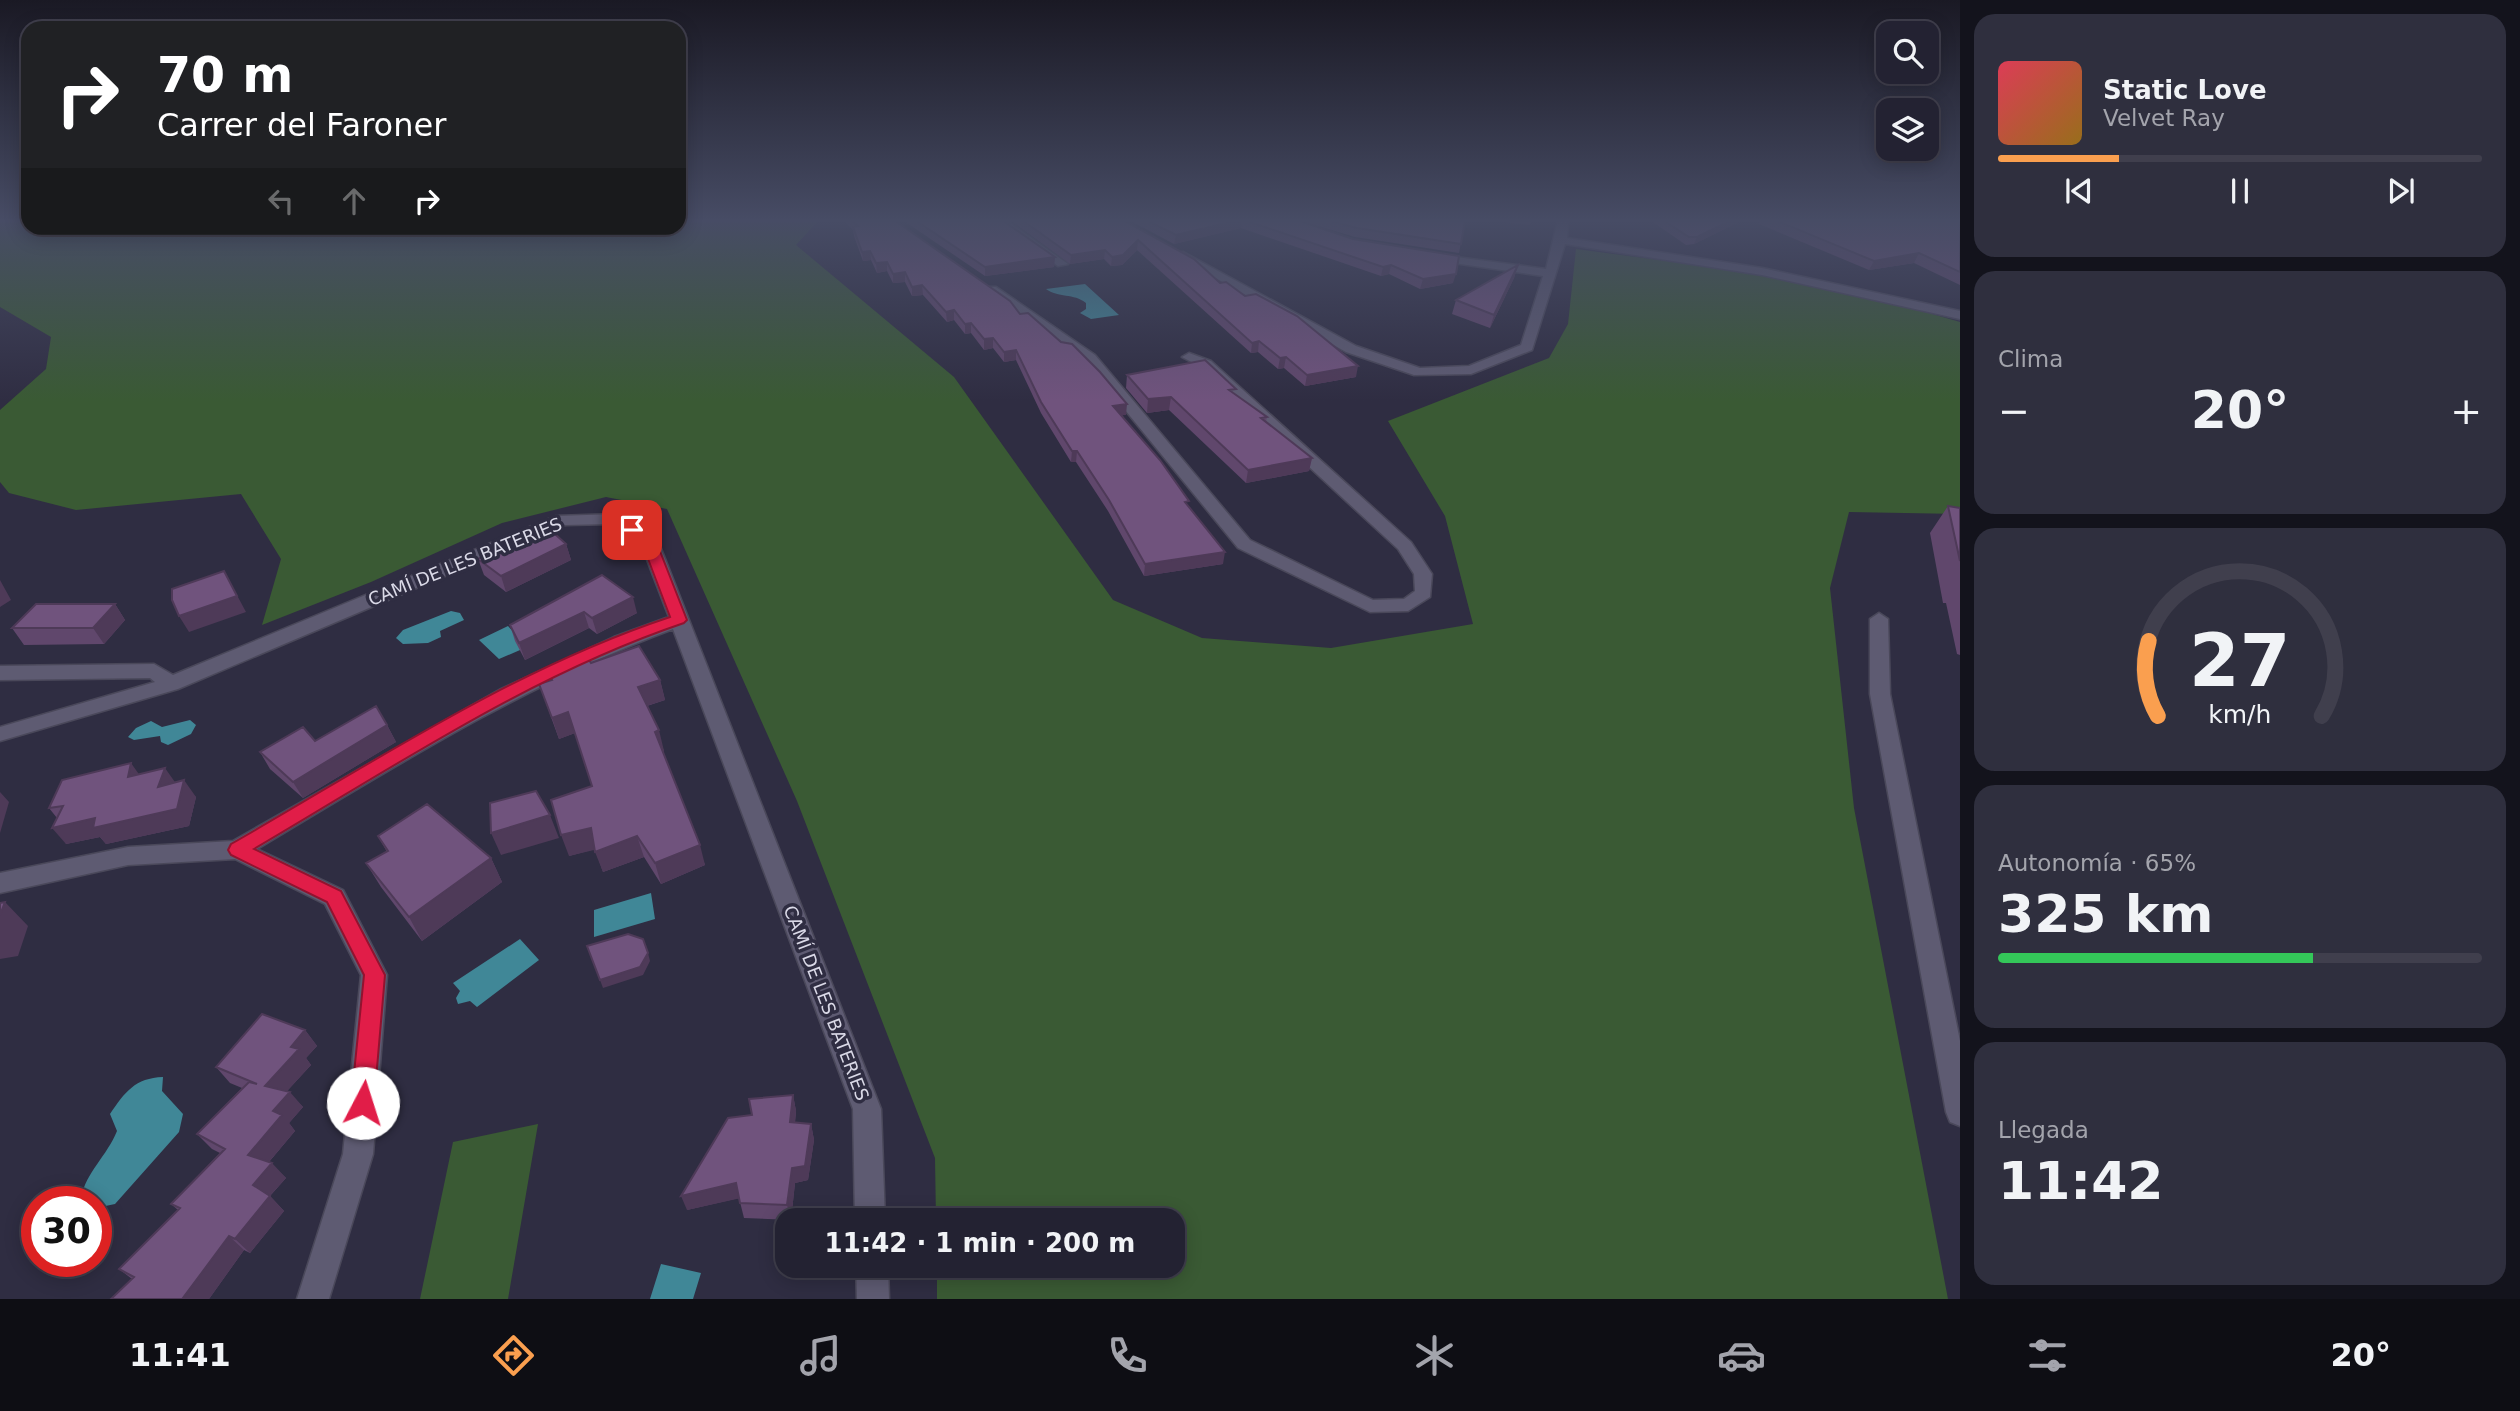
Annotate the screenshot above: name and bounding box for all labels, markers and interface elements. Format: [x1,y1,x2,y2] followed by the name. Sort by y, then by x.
[1876,21,1939,161] map controls
[1876,21,1939,84] button: search
[157,47,293,104] text: 70 m
[42,49,133,140] icon: right
[2103,75,2267,105] text: Static Love
[1876,98,1939,161] button: layers
[2103,105,2225,131] text: Velvet Ray
[157,106,446,144] text: Carrer del Faroner
[2060,172,2098,210] icon: previous
[2221,172,2259,210] icon: pause
[2382,172,2420,210] icon: next
[262,182,300,220] icon: left
[335,182,373,220] icon: ahead
[408,182,446,220] icon: right
[1998,346,2063,372] text: Clima
[2191,380,2289,440] text: 20°
[1998,389,2030,433] text: −
[2450,389,2482,433] text: +
[602,500,662,560] pin
[613,511,651,549] icon: arrive
[365,513,565,610] street label: CAMÍ DE LES BATERIES
[2189,618,2291,703] text: 27
[2208,699,2272,728] text: km/h
[1998,850,2196,876] text: Autonomía · 65%
[1998,884,2213,944] text: 325 km
[780,902,873,1103] street label: CAMÍ DE LES BATERIES
[326,1066,400,1140] position arrow
[1998,1117,2089,1143] text: Llegada
[1998,1151,2164,1211] text: 11:42
[21,1186,112,1277] speed limit sign: 30
[825,1228,1135,1258] text: 11:42 · 1 min · 200 m
[489,1331,538,1380] icon: directions
[796,1331,845,1380] icon: music
[1103,1331,1152,1380] icon: phone
[1410,1331,1459,1380] icon: climate
[1717,1331,1766,1380] icon: car
[2023,1331,2072,1380] icon: filters
[129,1336,231,1374] text: 11:41
[2330,1336,2391,1374] text: 20°

